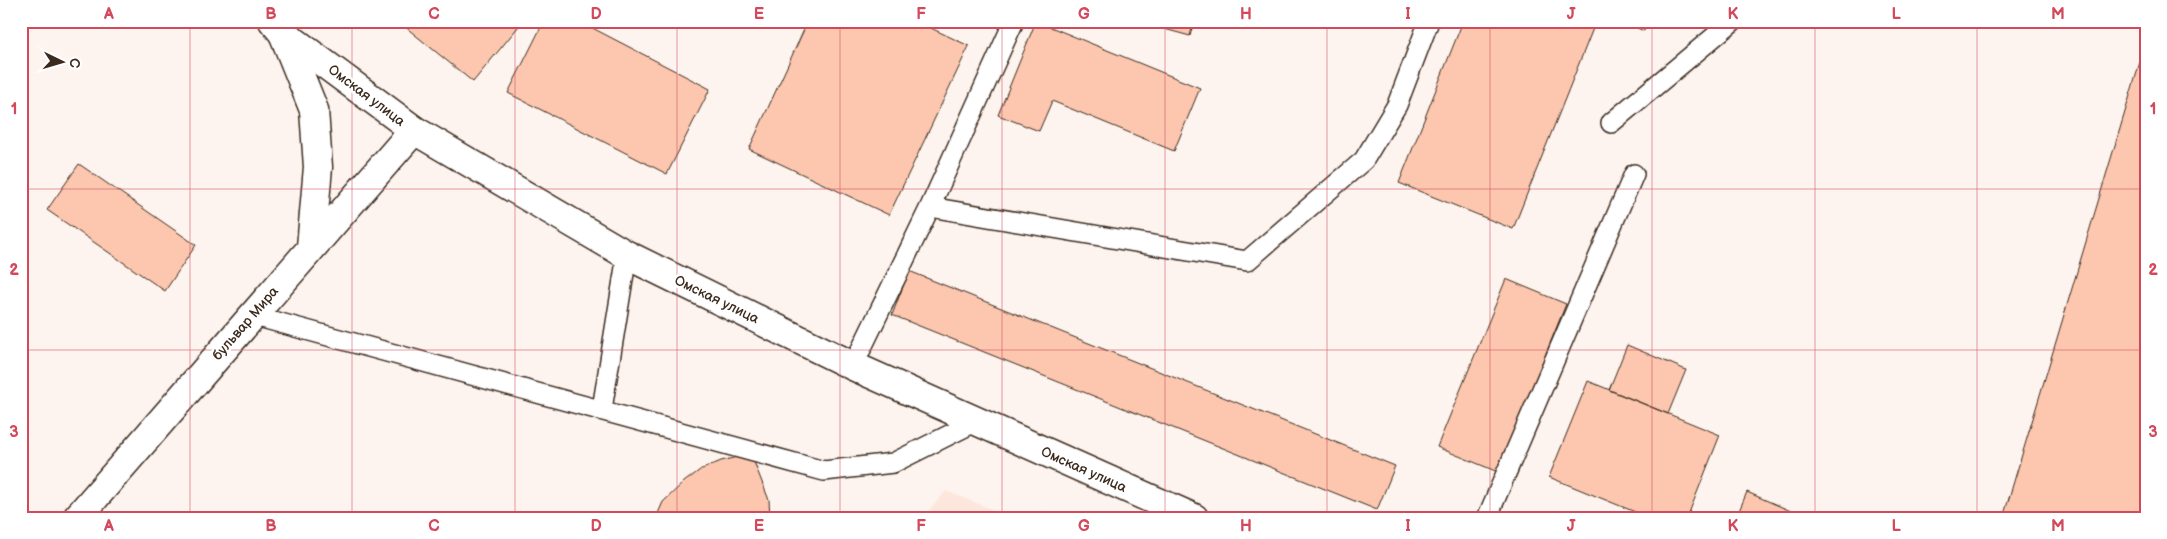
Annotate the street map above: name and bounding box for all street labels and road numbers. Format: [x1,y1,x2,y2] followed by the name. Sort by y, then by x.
[325,61,409,130] street label: Омская улица
[672,272,762,328] street label: Омская улица
[209,283,282,364] street label: бульвар Мира
[1038,443,1130,496] street label: Омская улица

